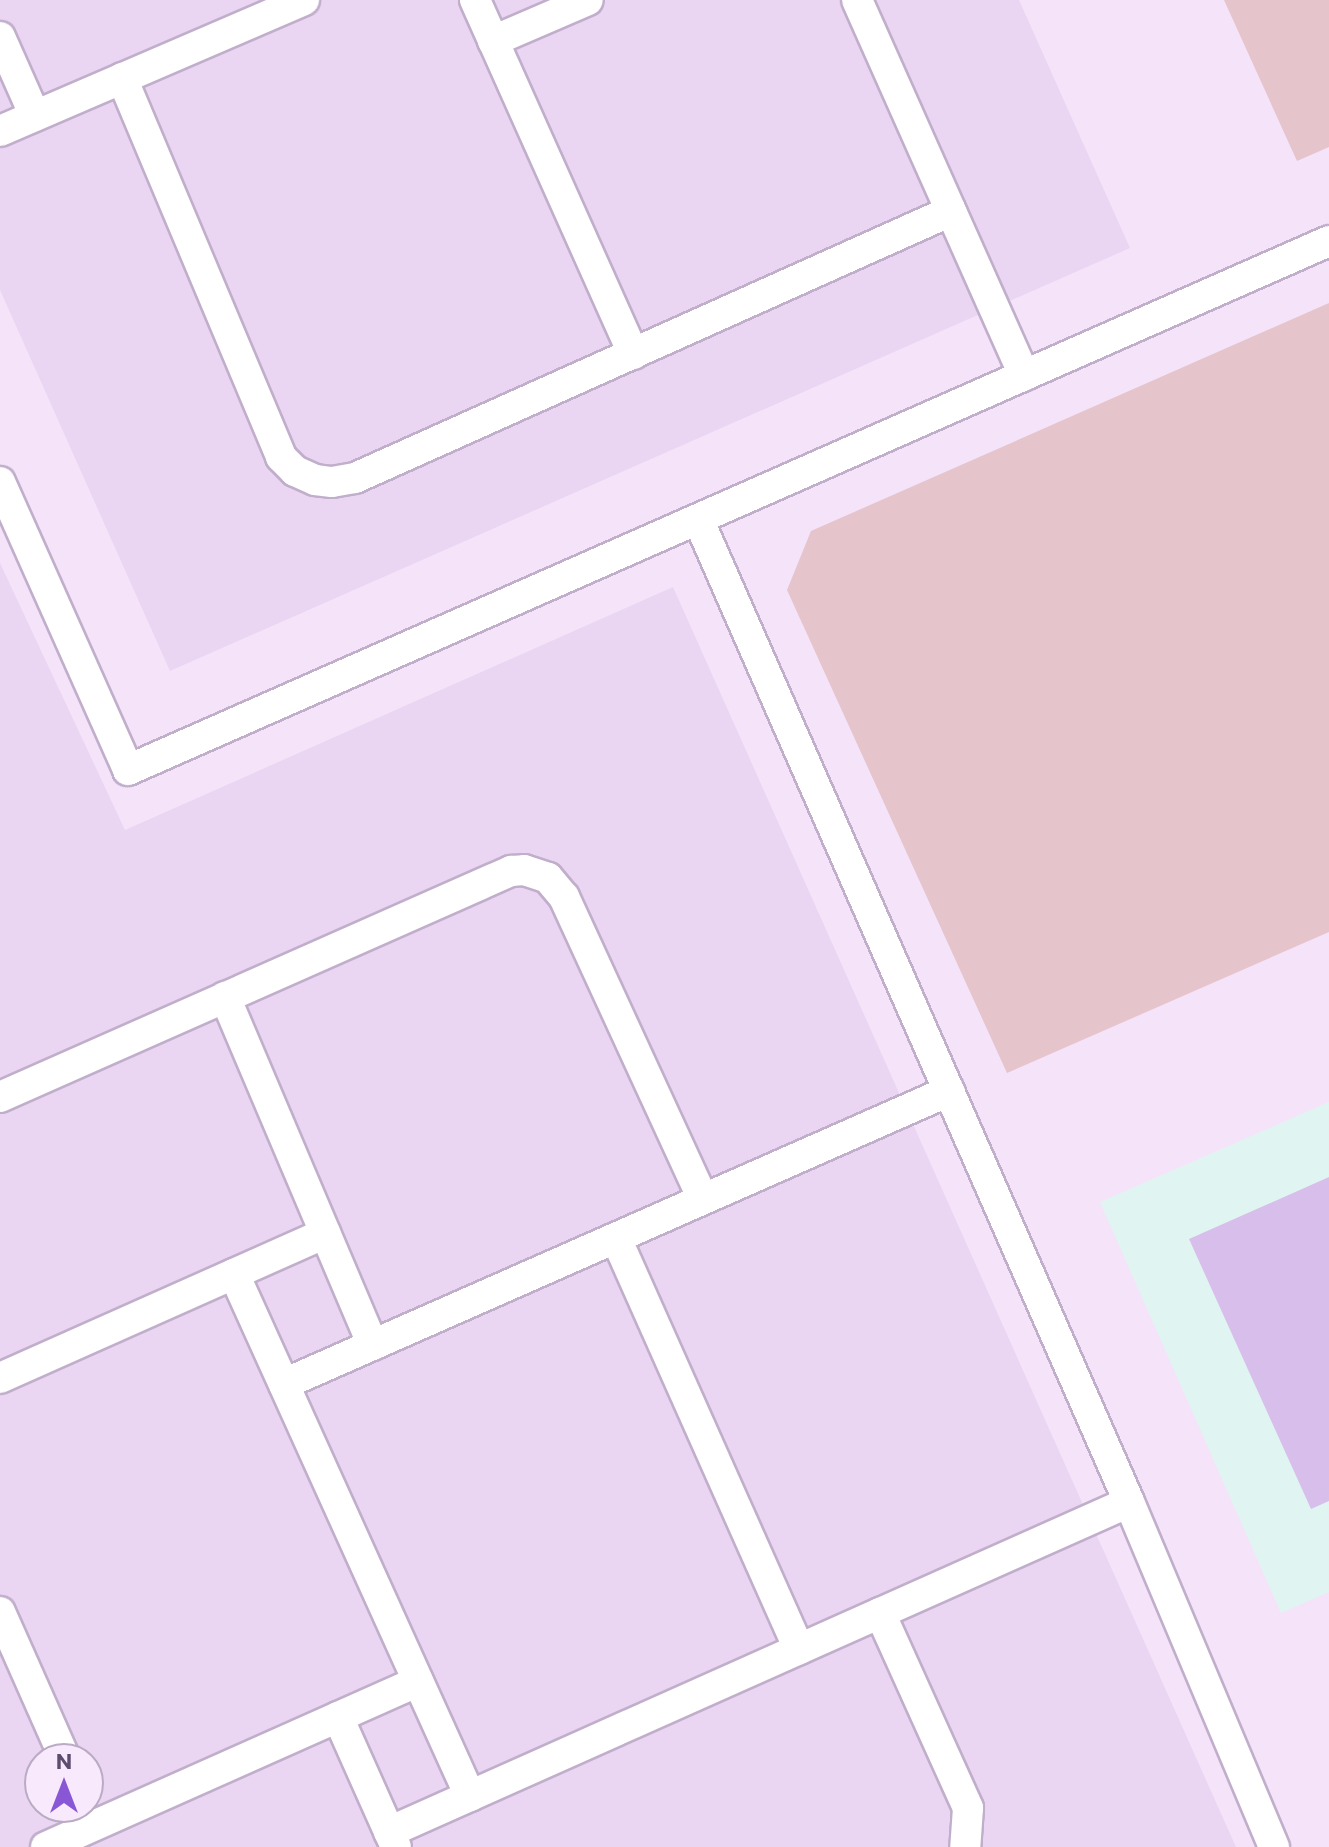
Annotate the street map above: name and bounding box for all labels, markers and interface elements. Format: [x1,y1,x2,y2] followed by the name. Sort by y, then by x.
[24,1743,104,1823] north arrow
[56,1747,72,1774] text: N

